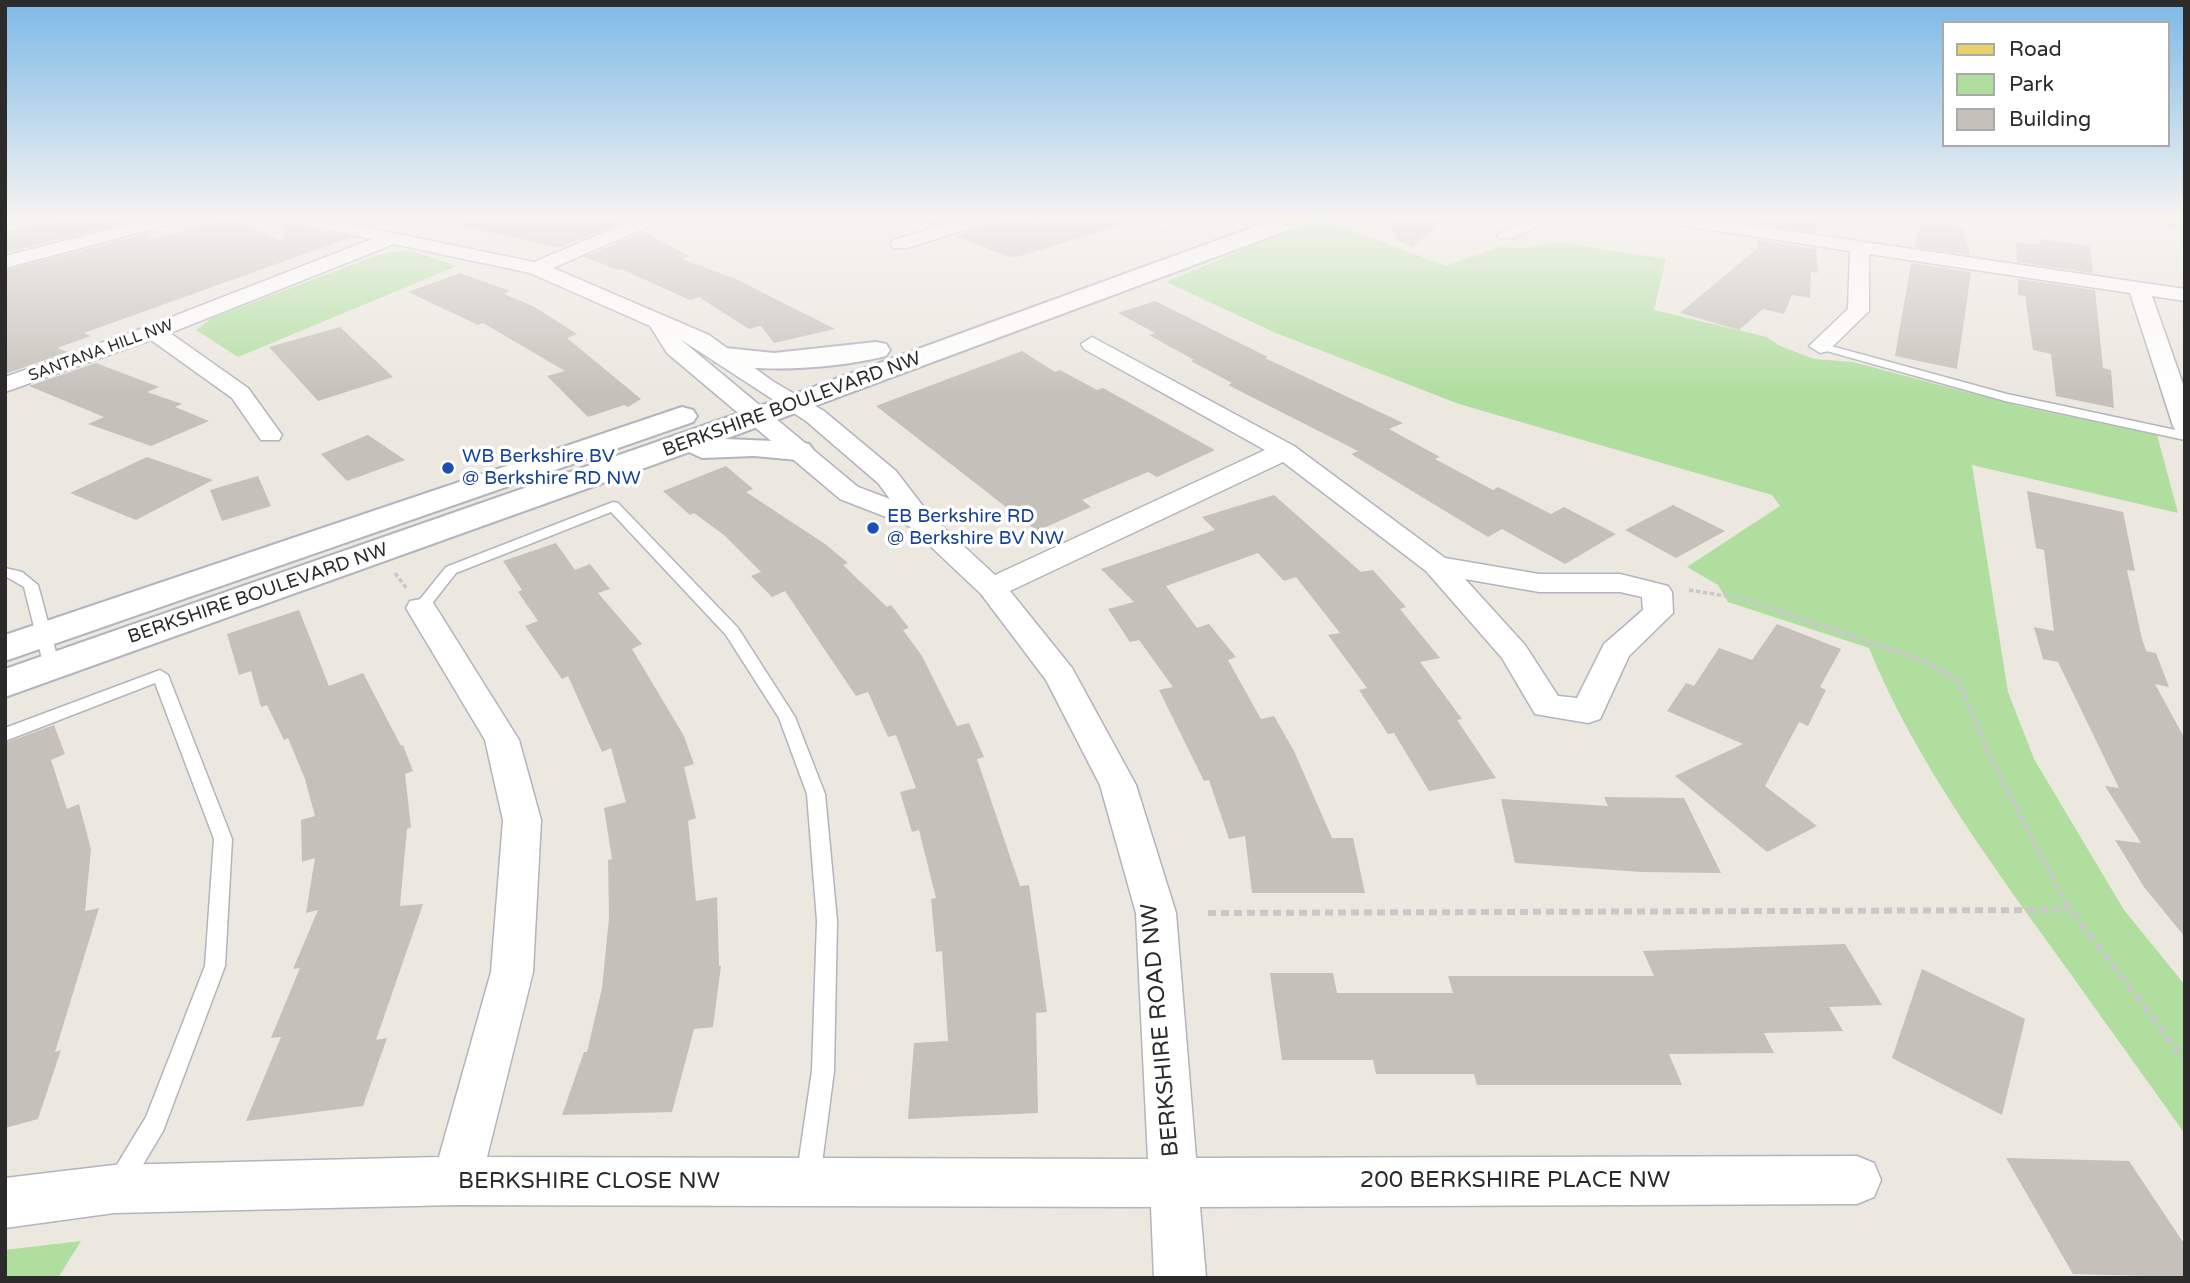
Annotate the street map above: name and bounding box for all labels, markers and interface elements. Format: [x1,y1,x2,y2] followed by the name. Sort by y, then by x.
[1941,21,2169,147] legend
[2009,37,2062,62] text: Road
[2009,72,2054,97] text: Park
[2009,107,2091,132] text: Building
[26,316,176,386] street label: SANTANA HILL NW
[660,348,924,462] street label: BERKSHIRE BOULEVARD NW
[462,446,641,490] place label: WB Berkshire BV @ Berkshire RD NW
[440,460,456,476] marker: WB Berkshire BV @ Berkshire RD NW
[887,506,1064,550] place label: EB Berkshire RD @ Berkshire BV NW
[865,520,881,536] marker: EB Berkshire RD @ Berkshire BV NW
[125,539,391,649] street label: BERKSHIRE BOULEVARD NW
[1136,902,1186,1158] street label: BERKSHIRE ROAD NW
[1360,1167,1670,1195] street label: 200 BERKSHIRE PLACE NW
[458,1168,720,1196] street label: BERKSHIRE CLOSE NW

